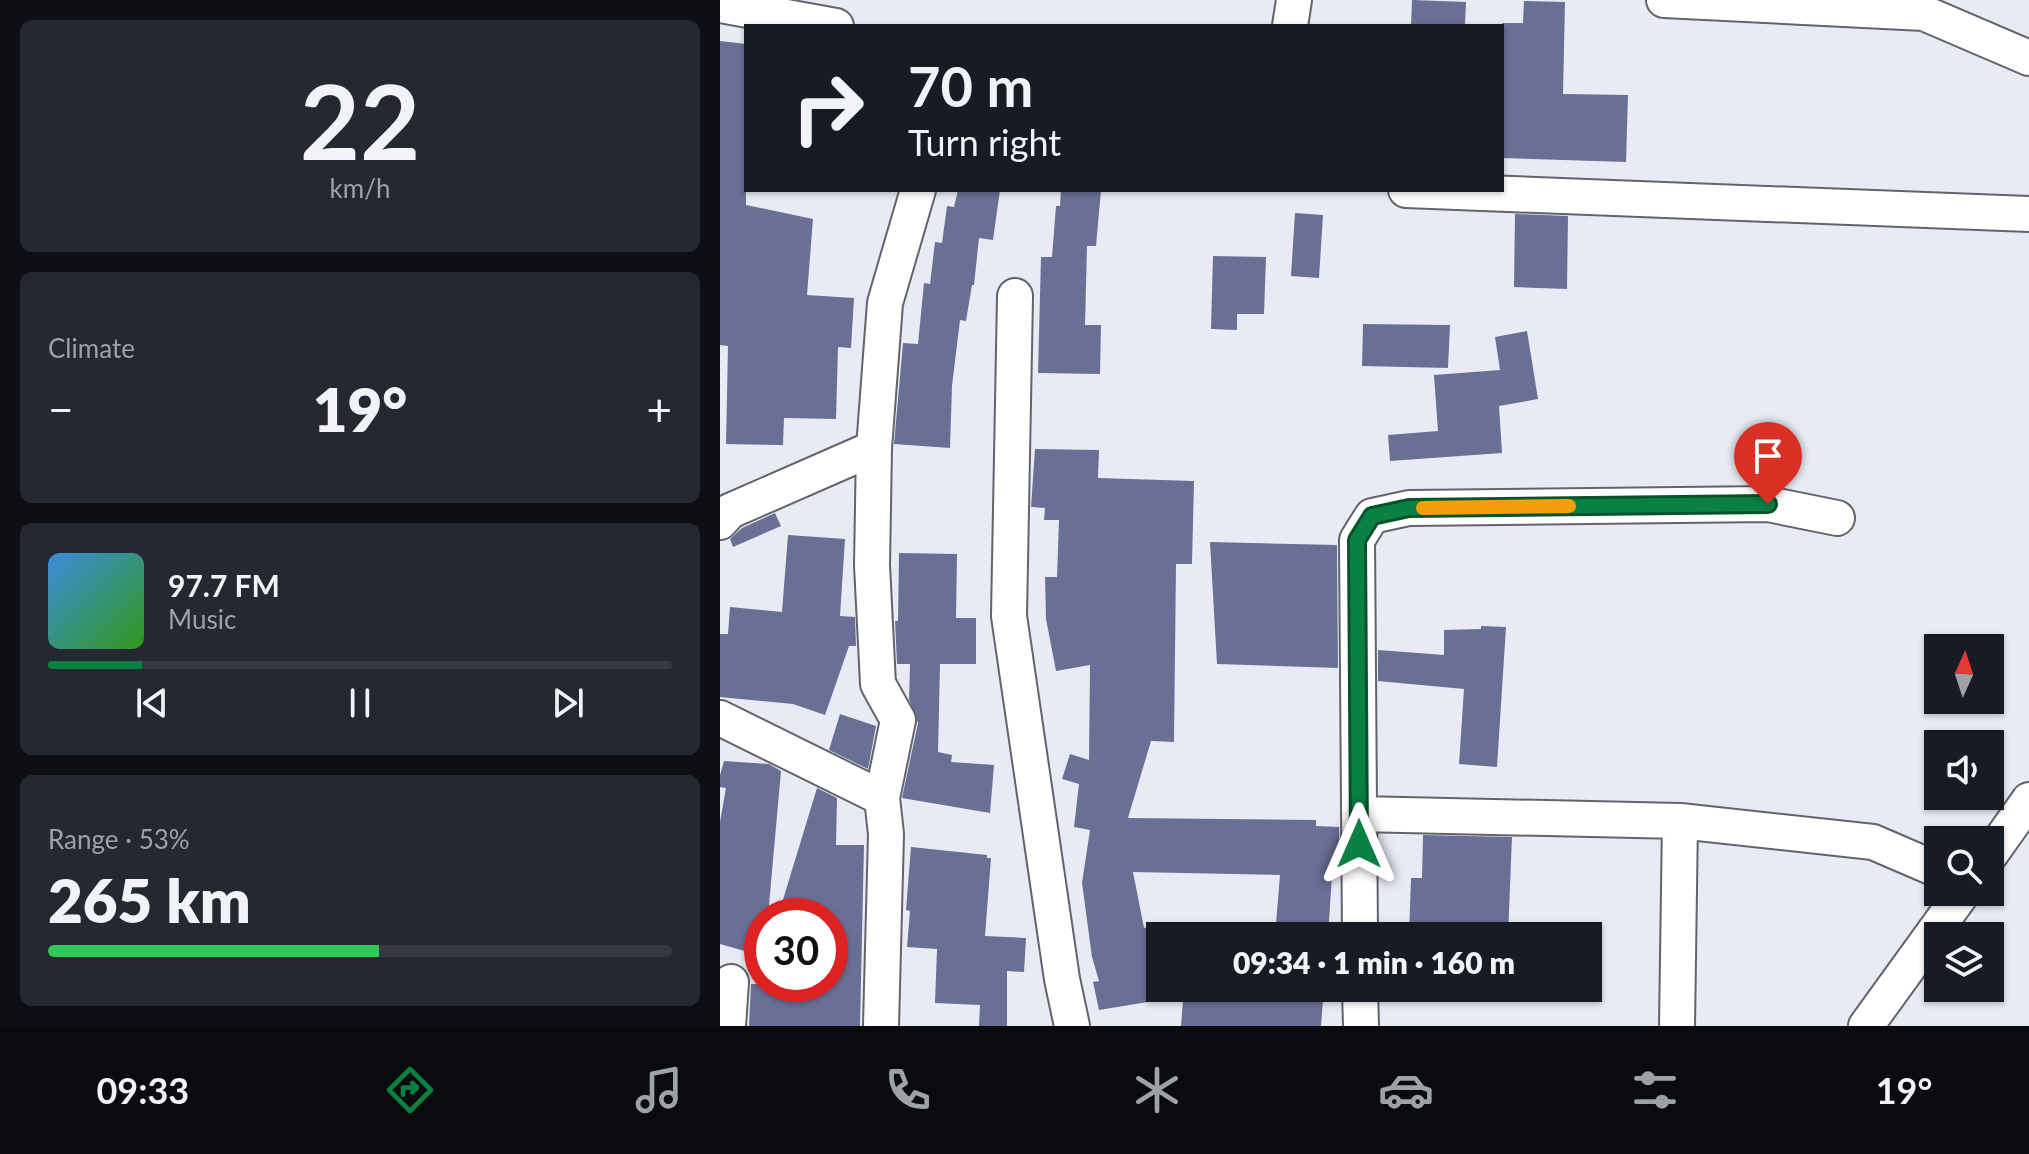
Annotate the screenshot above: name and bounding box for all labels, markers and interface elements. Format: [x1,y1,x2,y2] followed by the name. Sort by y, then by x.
[908,52,1033,119] text: 70 m
[776,56,880,160] icon: right
[300,57,420,182] text: 22
[908,120,1061,164] text: Turn right
[330,172,390,204] text: km/h
[48,332,135,364] text: Climate
[313,373,407,445] text: 19°
[48,383,74,435] text: −
[646,383,672,435] text: +
[1734,422,1802,504] pin
[1746,434,1790,478] icon: arrive
[168,567,280,603] text: 97.7 FM
[168,603,236,635] text: Music
[1924,634,2004,714] north arrow
[1924,634,2004,1002] map controls
[130,681,174,725] icon: previous
[338,681,382,725] icon: pause
[546,681,590,725] icon: next
[1924,730,2004,810] button: sound
[1317,802,1401,886] position arrow
[48,823,190,855] text: Range · 53%
[1924,826,2004,906] button: search
[48,864,251,936] text: 265 km
[744,898,848,1002] speed limit sign: 30
[1924,922,2004,1002] button: layers
[1233,944,1515,980] text: 09:34 · 1 min · 160 m
[382,1062,438,1118] icon: directions
[631,1062,687,1118] icon: music
[880,1062,936,1118] icon: phone
[1129,1062,1185,1118] icon: climate
[1378,1062,1434,1118] icon: car
[1627,1062,1683,1118] icon: filters
[96,1068,189,1112] text: 09:33
[1876,1068,1932,1112] text: 19°

